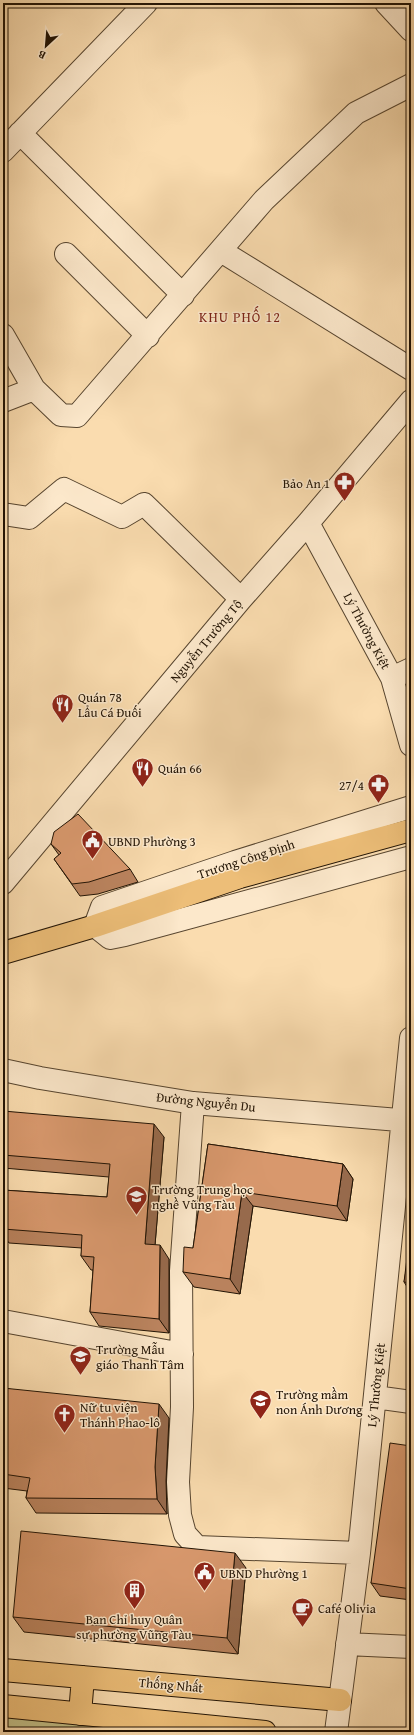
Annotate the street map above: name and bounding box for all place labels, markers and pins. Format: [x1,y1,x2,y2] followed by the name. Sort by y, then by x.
[332,470,358,503] pharmacy icon: Bảo An 1
[283,474,330,493] place label: Bảo An 1
[78,688,142,722] place label: Quán 78 Lẩu Cá Đuối
[50,691,76,724] restaurant icon: Quán 78 Lẩu Cá Đuối
[130,755,156,788] restaurant icon: Quán 66
[158,759,202,778] place label: Quán 66
[366,772,392,805] pharmacy icon: 27/4
[339,776,364,795] place label: 27/4
[79,828,105,861] public building icon: UBND Phường 3
[108,832,196,851] place label: UBND Phường 3
[152,1180,253,1214] place label: Trường Trung học nghề Vũng Tàu
[124,1183,150,1216] school or university icon: Trường Trung học nghề Vũng Tàu
[96,1340,184,1374] place label: Trường Mẫu giáo Thanh Tâm
[67,1343,93,1376] school or university icon: Trường Mẫu giáo Thanh Tâm
[276,1385,363,1419] place label: Trường mầm non Ánh Dương
[247,1388,273,1421] school or university icon: Trường mầm non Ánh Dương
[80,1398,160,1432] place label: Nữ tu viện Thánh Phao-lô
[51,1401,77,1434] church icon: Nữ tu viện Thánh Phao-lô
[192,1560,218,1593] public building icon: UBND Phường 1
[220,1564,308,1583] place label: UBND Phường 1
[121,1578,147,1611] building icon: Ban Chỉ huy Quân sự phường Vũng Tàu
[290,1595,316,1628] cafe icon: Café Olivia
[318,1599,377,1618] place label: Café Olivia
[76,1610,192,1644] place label: Ban Chỉ huy Quân sự phường Vũng Tàu

